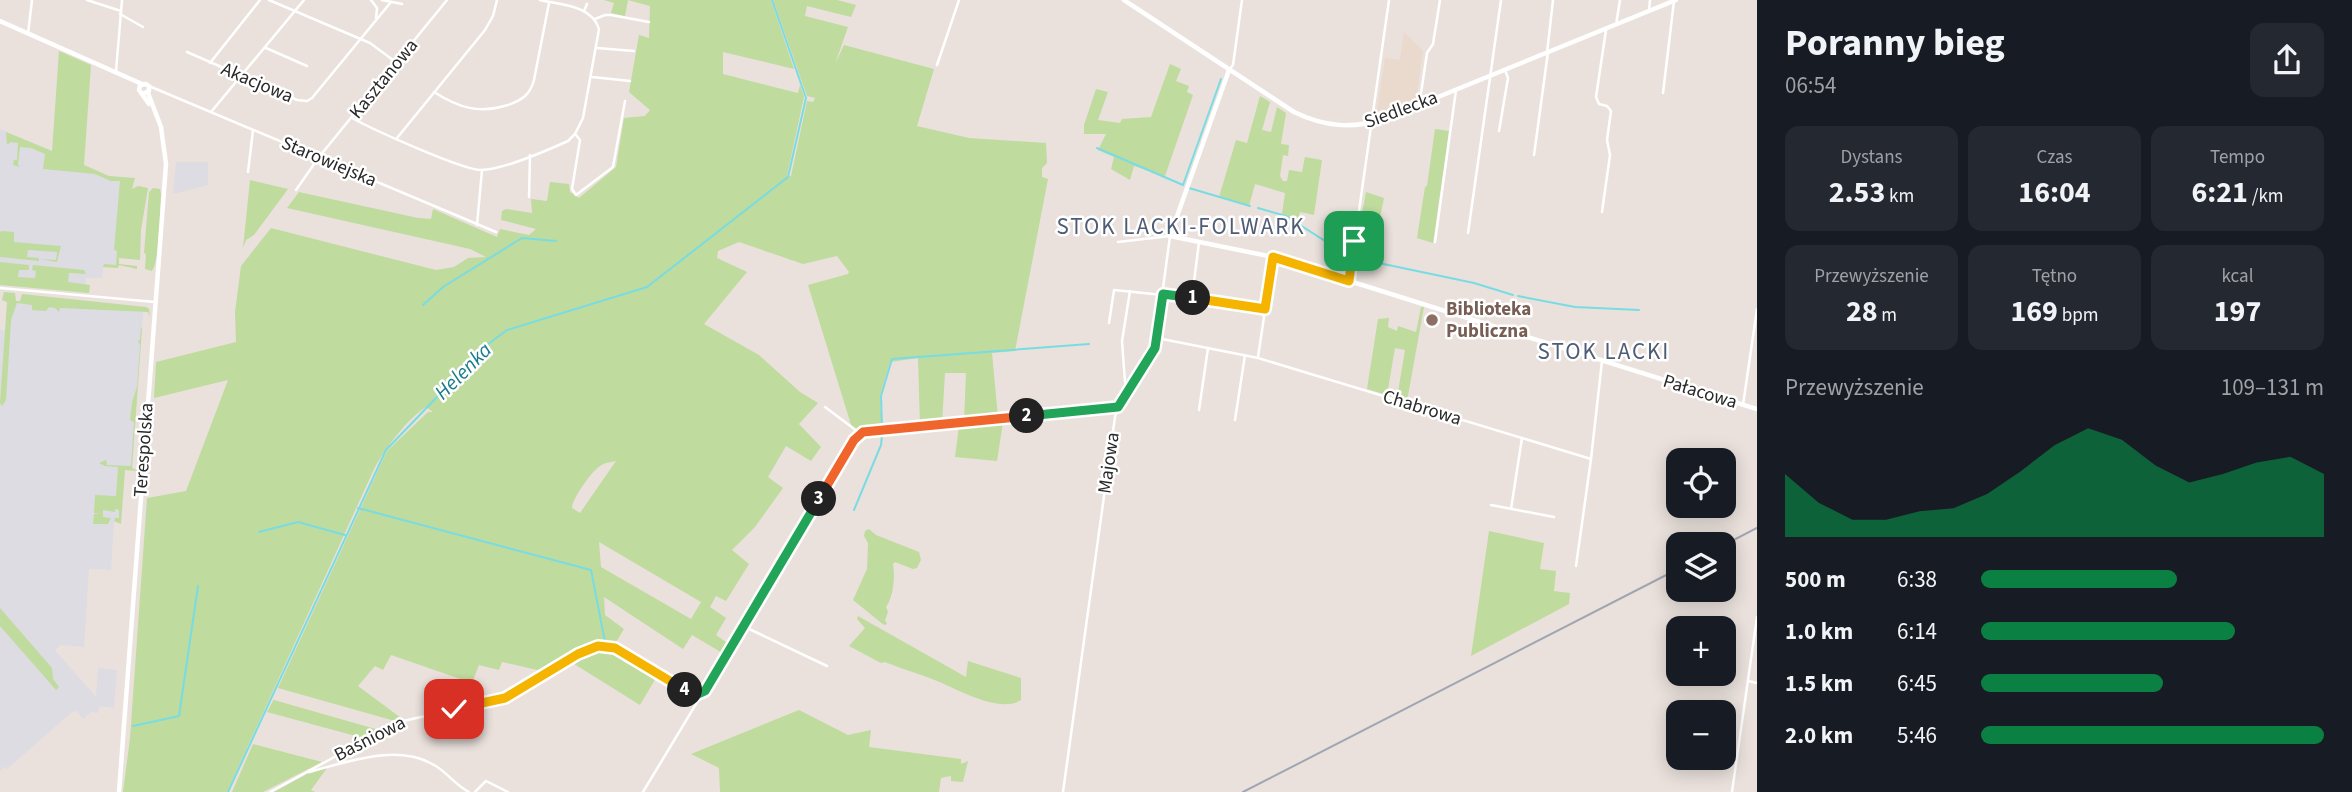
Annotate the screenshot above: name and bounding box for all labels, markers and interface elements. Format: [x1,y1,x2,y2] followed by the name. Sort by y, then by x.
[1785,16,2005,70] text: Poranny bieg
[2250,23,2324,97] button: share
[343,33,425,125] street label: Kasztanowa
[217,56,297,110] street label: Akacjowa
[1785,69,1836,102] text: 06:54
[1360,84,1442,136] street label: Siedlecka
[277,130,381,194] street label: Starowiejska
[1840,144,1903,171] text: Dystans
[2036,144,2073,171] text: Czas
[2210,144,2265,171] text: Tempo
[1829,171,1885,214] text: 2.53
[2018,171,2091,214] text: 16:04
[2191,171,2248,214] text: 6:21
[1885,183,1914,210] text: km
[2248,183,2284,210] text: /km
[1056,210,1306,243] district label: STOK LACKI-FOLWARK
[1324,211,1384,271] pin
[1335,222,1373,260] icon: arrive
[1814,263,1929,290] text: Przewyższenie
[2032,263,2077,290] text: Tętno
[2222,263,2253,290] text: kcal
[1176,280,1210,316] pin: 1
[1187,284,1198,311] text: 1
[1846,290,1878,333] text: 28
[2010,290,2058,333] text: 169
[2214,290,2261,333] text: 197
[1446,296,1531,345] place label: Biblioteka Publiczna
[1878,302,1897,329] text: m
[2058,302,2099,329] text: bpm
[1424,312,1440,328] marker: Biblioteka Publiczna
[1538,335,1670,368] district label: STOK LACKI
[428,336,498,406] water label: Helenka
[1660,368,1740,416] street label: Pałacowa
[1785,371,1924,404] text: Przewyższenie
[2221,371,2324,404] text: 109–131 m
[1379,383,1465,433] street label: Chabrowa
[1010,398,1044,434] pin: 2
[127,402,161,498] street label: Terespolska
[1021,402,1032,429] text: 2
[1091,431,1127,495] street label: Majowa
[1666,448,1736,770] map controls
[1666,448,1736,518] button: locate
[802,482,836,516] pin: 3
[813,485,824,512] text: 3
[1666,532,1736,602] button: layers
[1785,563,1846,596] text: 500 m
[1897,563,1937,596] text: 6:38
[1785,615,1853,648] text: 1.0 km
[1897,615,1937,648] text: 6:14
[1666,616,1736,686] button: +
[1785,667,1853,700] text: 1.5 km
[1897,667,1937,700] text: 6:45
[668,672,702,708] pin: 4
[679,676,690,703] text: 4
[424,679,484,739] pin
[435,690,473,728] icon: check
[1666,700,1736,770] button: −
[330,709,410,769] street label: Baśniowa
[1785,719,1853,752] text: 2.0 km
[1897,719,1937,752] text: 5:46

